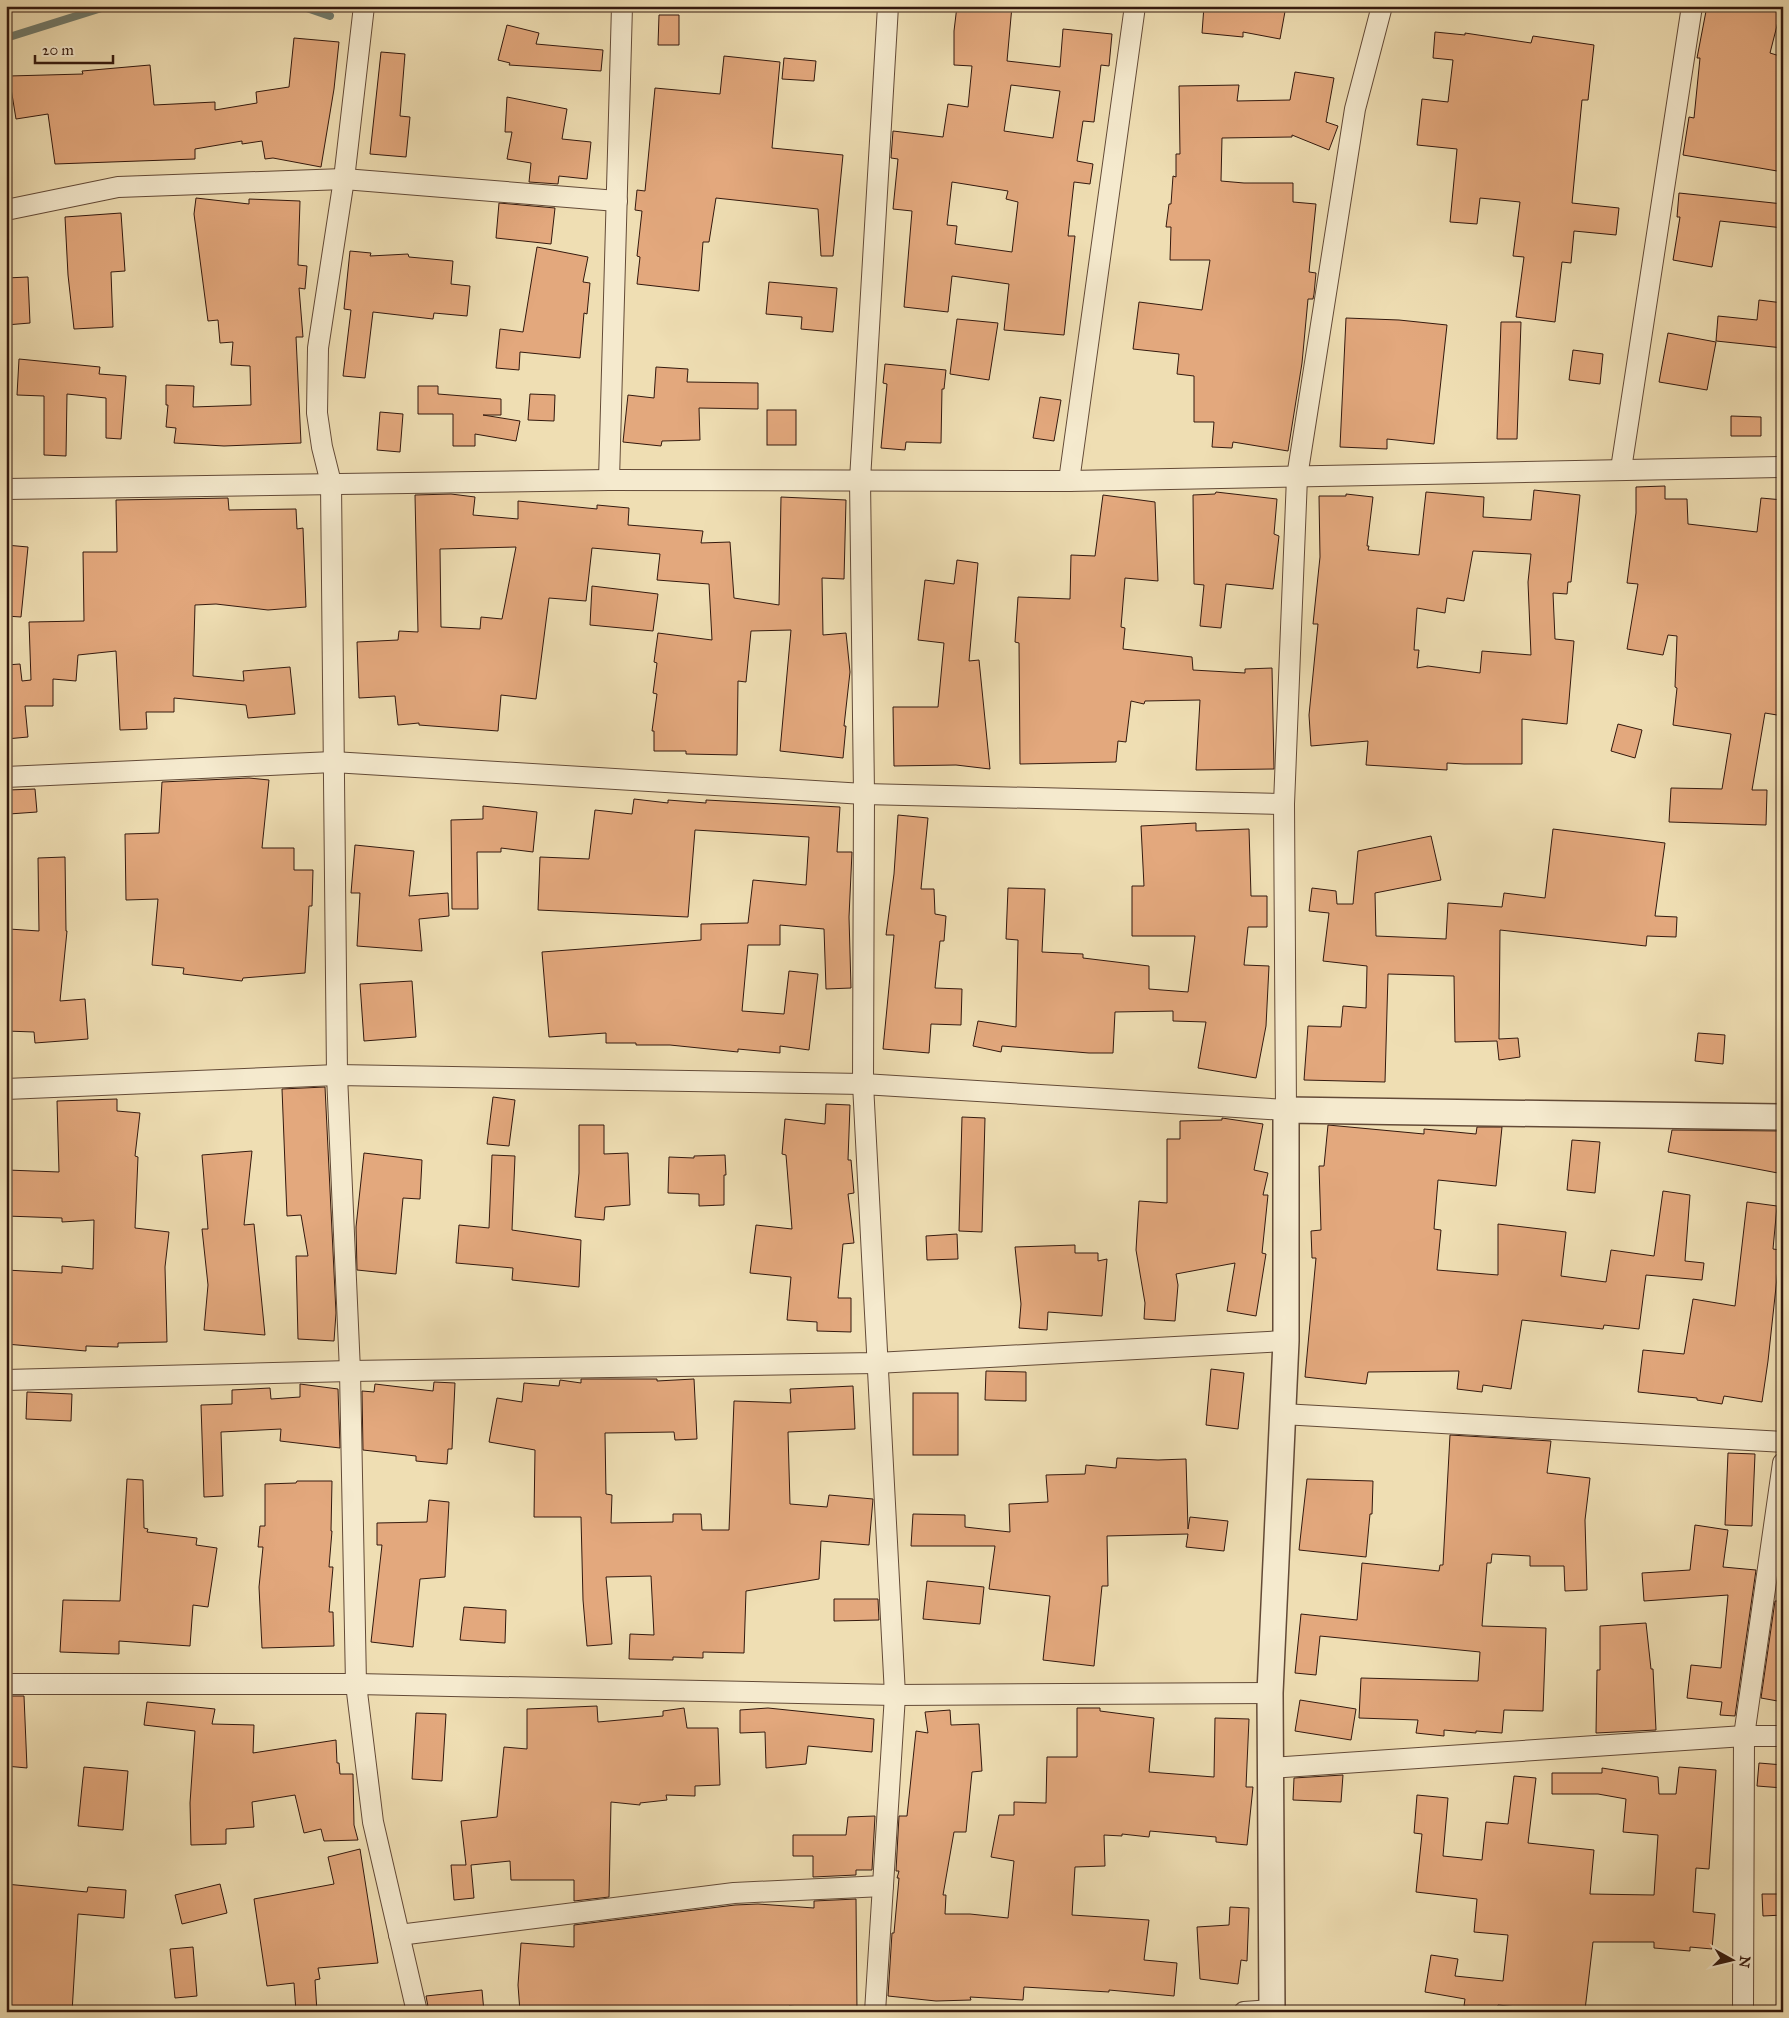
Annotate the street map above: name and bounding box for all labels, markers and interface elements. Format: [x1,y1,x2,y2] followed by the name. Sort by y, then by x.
[35,32,112,64] scale bar
[42,41,74,59] text: 20 m
[1706,1936,1756,1986] north arrow
[1735,1955,1754,1969] text: N

